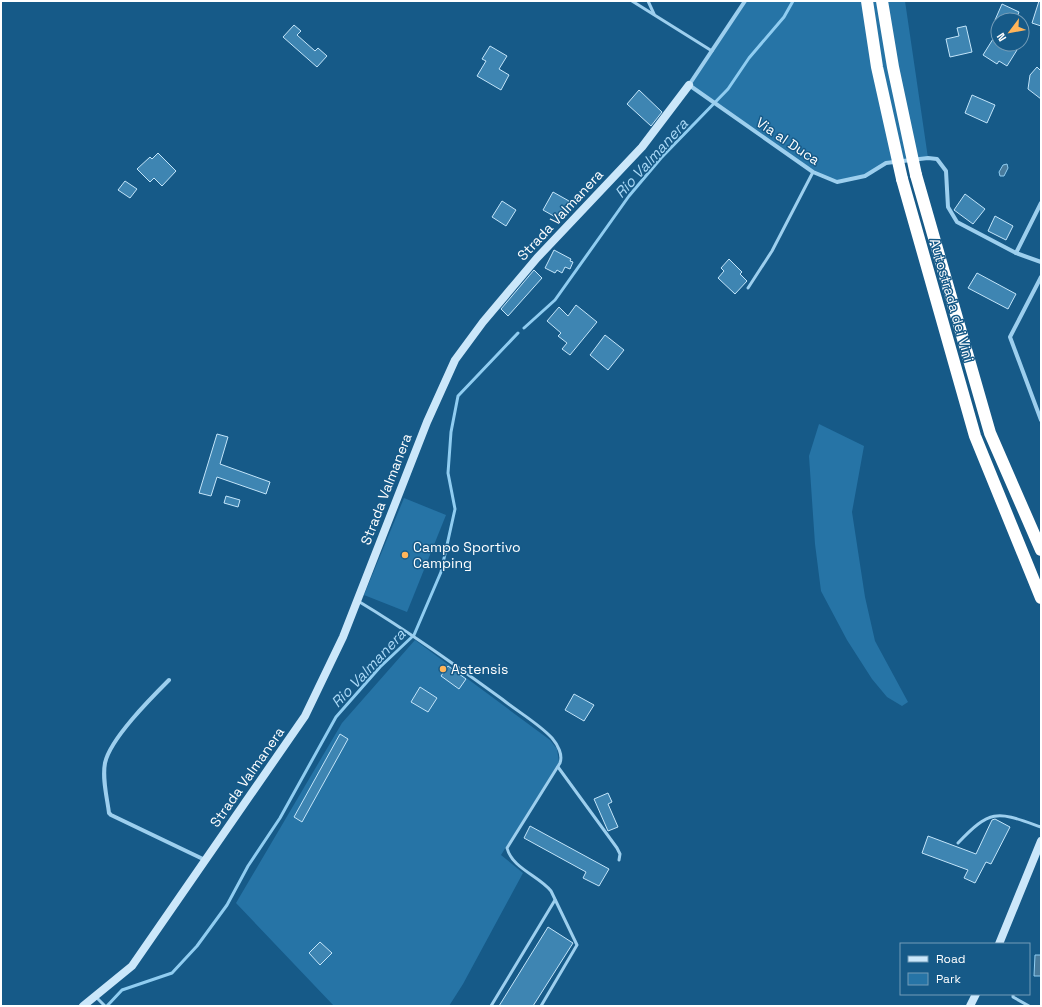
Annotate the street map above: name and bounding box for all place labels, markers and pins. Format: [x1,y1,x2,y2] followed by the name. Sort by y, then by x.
[413,538,521,572] place label: Campo Sportivo Camping
[400,550,410,560] marker: Campo Sportivo Camping
[451,660,508,678] place label: Astensis
[438,664,448,674] marker: Astensis

